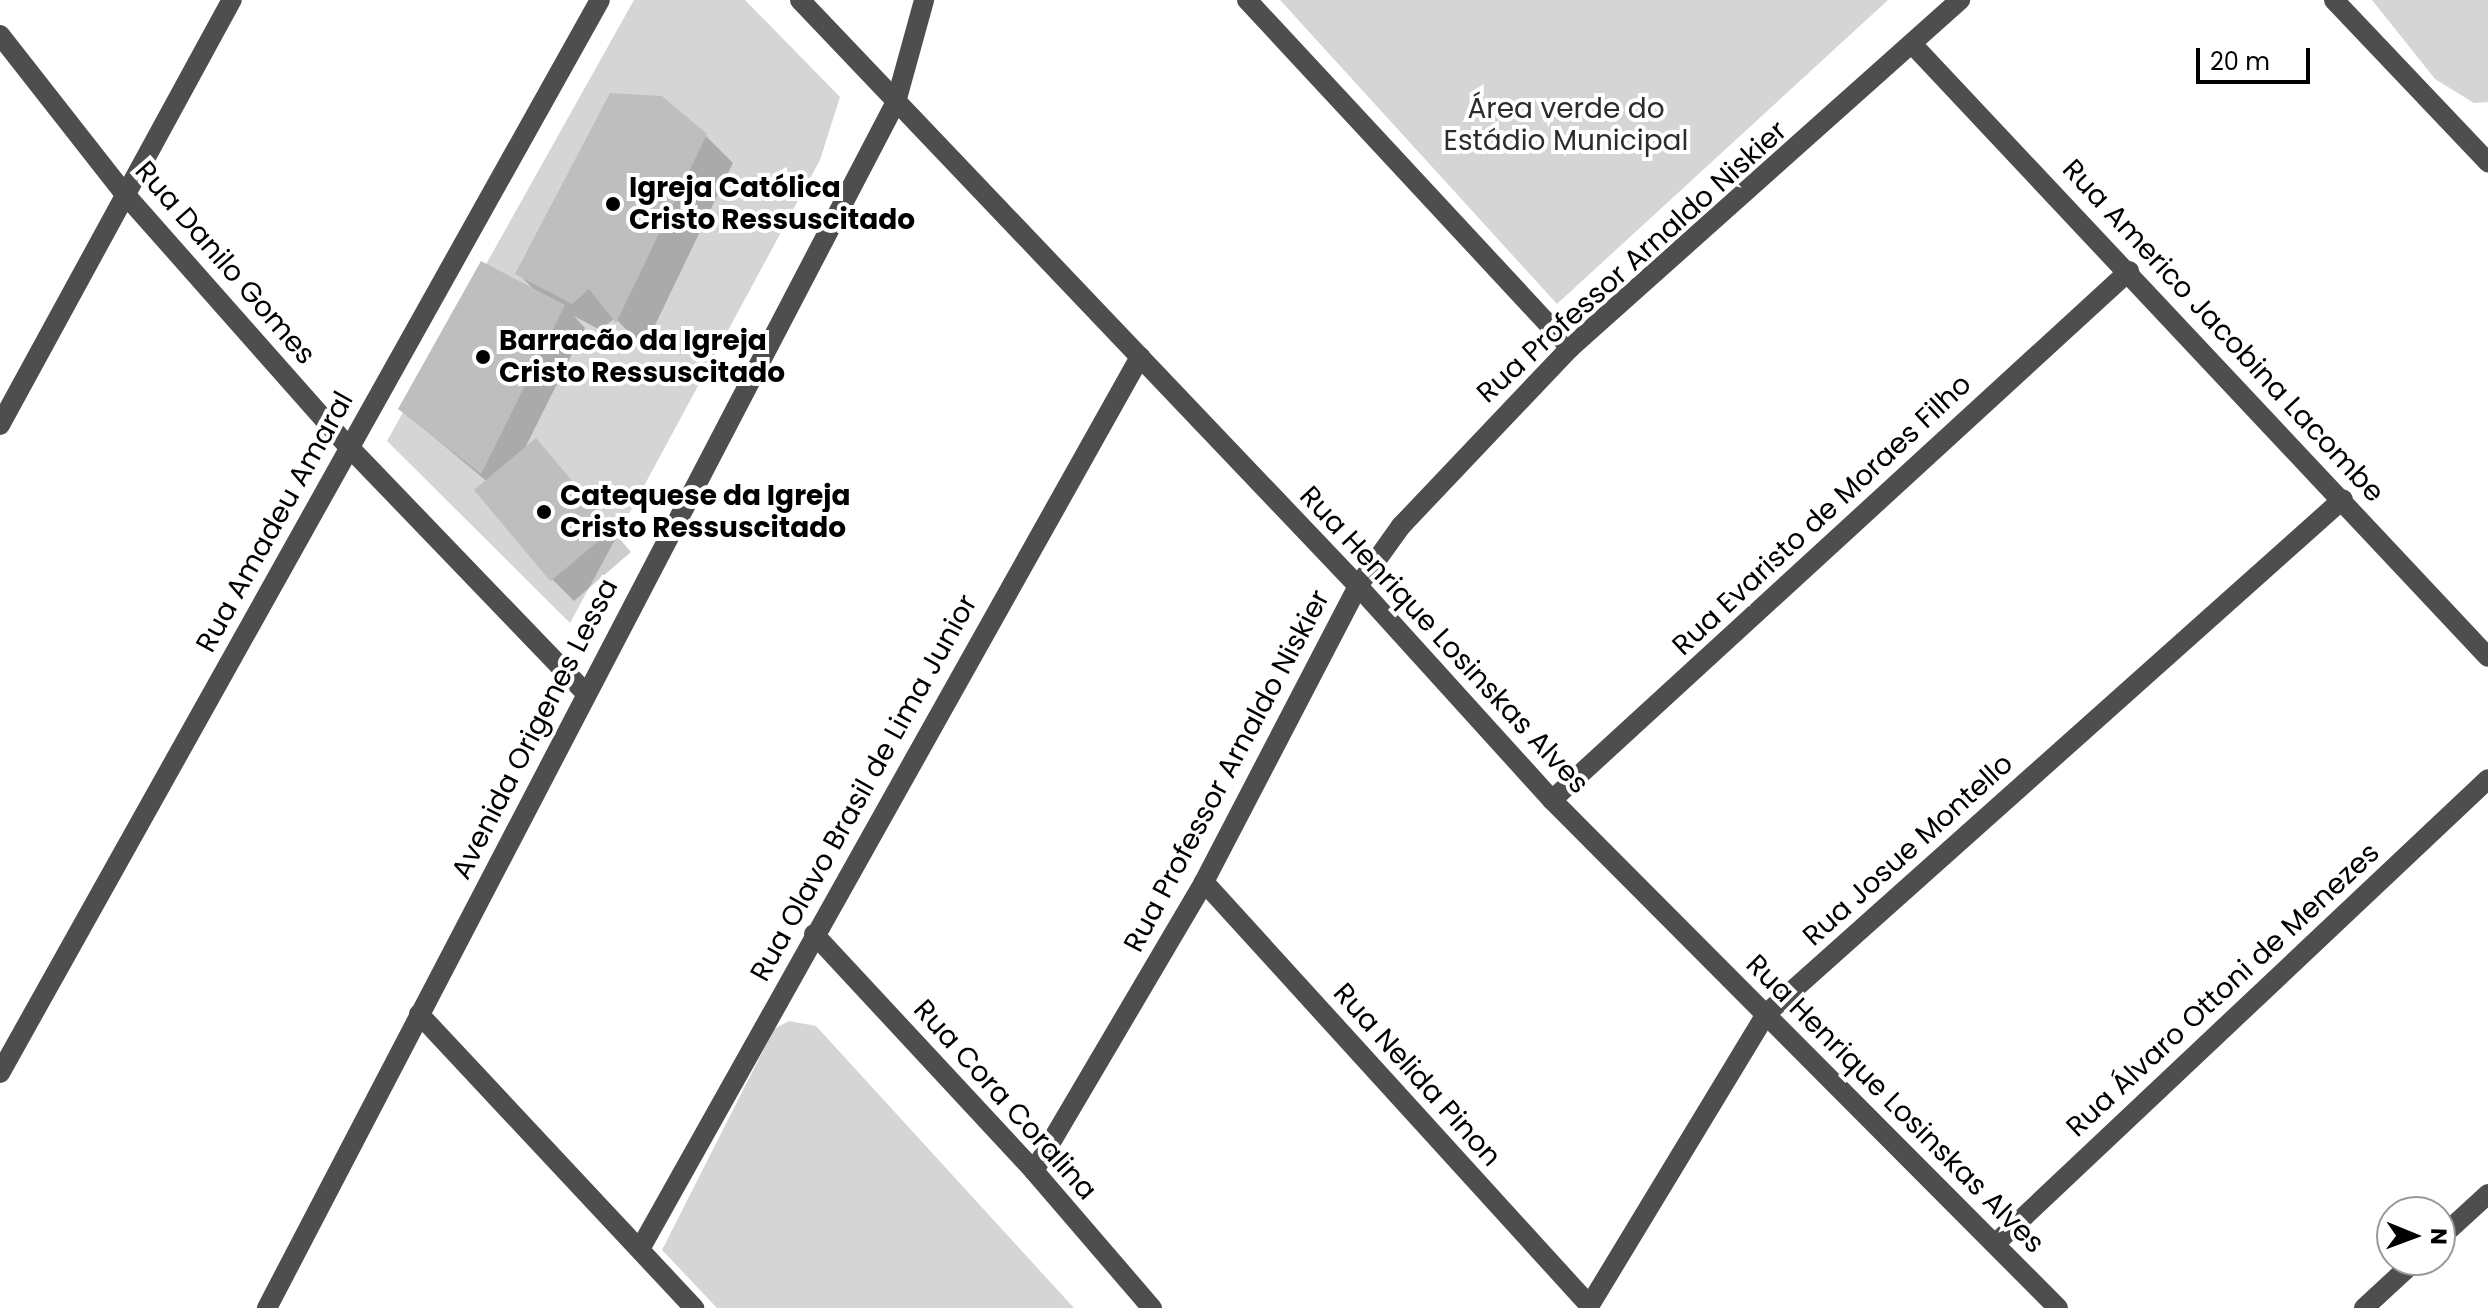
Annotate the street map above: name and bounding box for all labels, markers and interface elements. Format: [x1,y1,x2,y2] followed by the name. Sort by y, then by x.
[2200,32,2314,82] scale bar
[2210,45,2270,78] text: 20 m
[1444,92,1688,158] park label: Área verde do Estádio Municipal
[1470,114,1794,410] street label: Rua Professor Arnaldo Niskier
[2055,153,2391,509] street label: Rua Americo Jacobina Lacombe
[128,155,322,371] street label: Rua Danilo Gomes
[629,171,915,237] place label: Igreja Católica Cristo Ressuscitado
[604,195,622,213] marker: Igreja Católica Cristo Ressuscitado
[499,324,785,390] place label: Barracão da Igreja Cristo Ressuscitado
[474,348,492,366] marker: Barracão da Igreja Cristo Ressuscitado
[1666,368,1978,662] street label: Rua Evaristo de Moraes Filho
[189,386,361,658] street label: Rua Amadeu Amaral
[560,479,851,545] place label: Catequese da Igreja Cristo Ressuscitado
[1293,479,1595,801] street label: Rua Henrique Losinskas Alves
[535,503,553,521] marker: Catequese da Igreja Cristo Ressuscitado
[445,573,625,885] street label: Avenida Origenes Lessa
[1117,584,1337,958] street label: Rua Professor Arnaldo Niskier
[743,589,985,987] street label: Rua Olavo Brasil de Lima Junior
[1796,747,2020,953] street label: Rua Josue Montello
[2060,836,2386,1144] street label: Rua Álvaro Ottoni de Menezes
[1739,948,2051,1260] street label: Rua Henrique Losinskas Alves
[1326,977,1508,1173] street label: Rua Nelida Pinon
[906,993,1104,1207] street label: Rua Cora Coralina
[2376,1196,2456,1276] north arrow
[2423,1228,2454,1245] text: N

